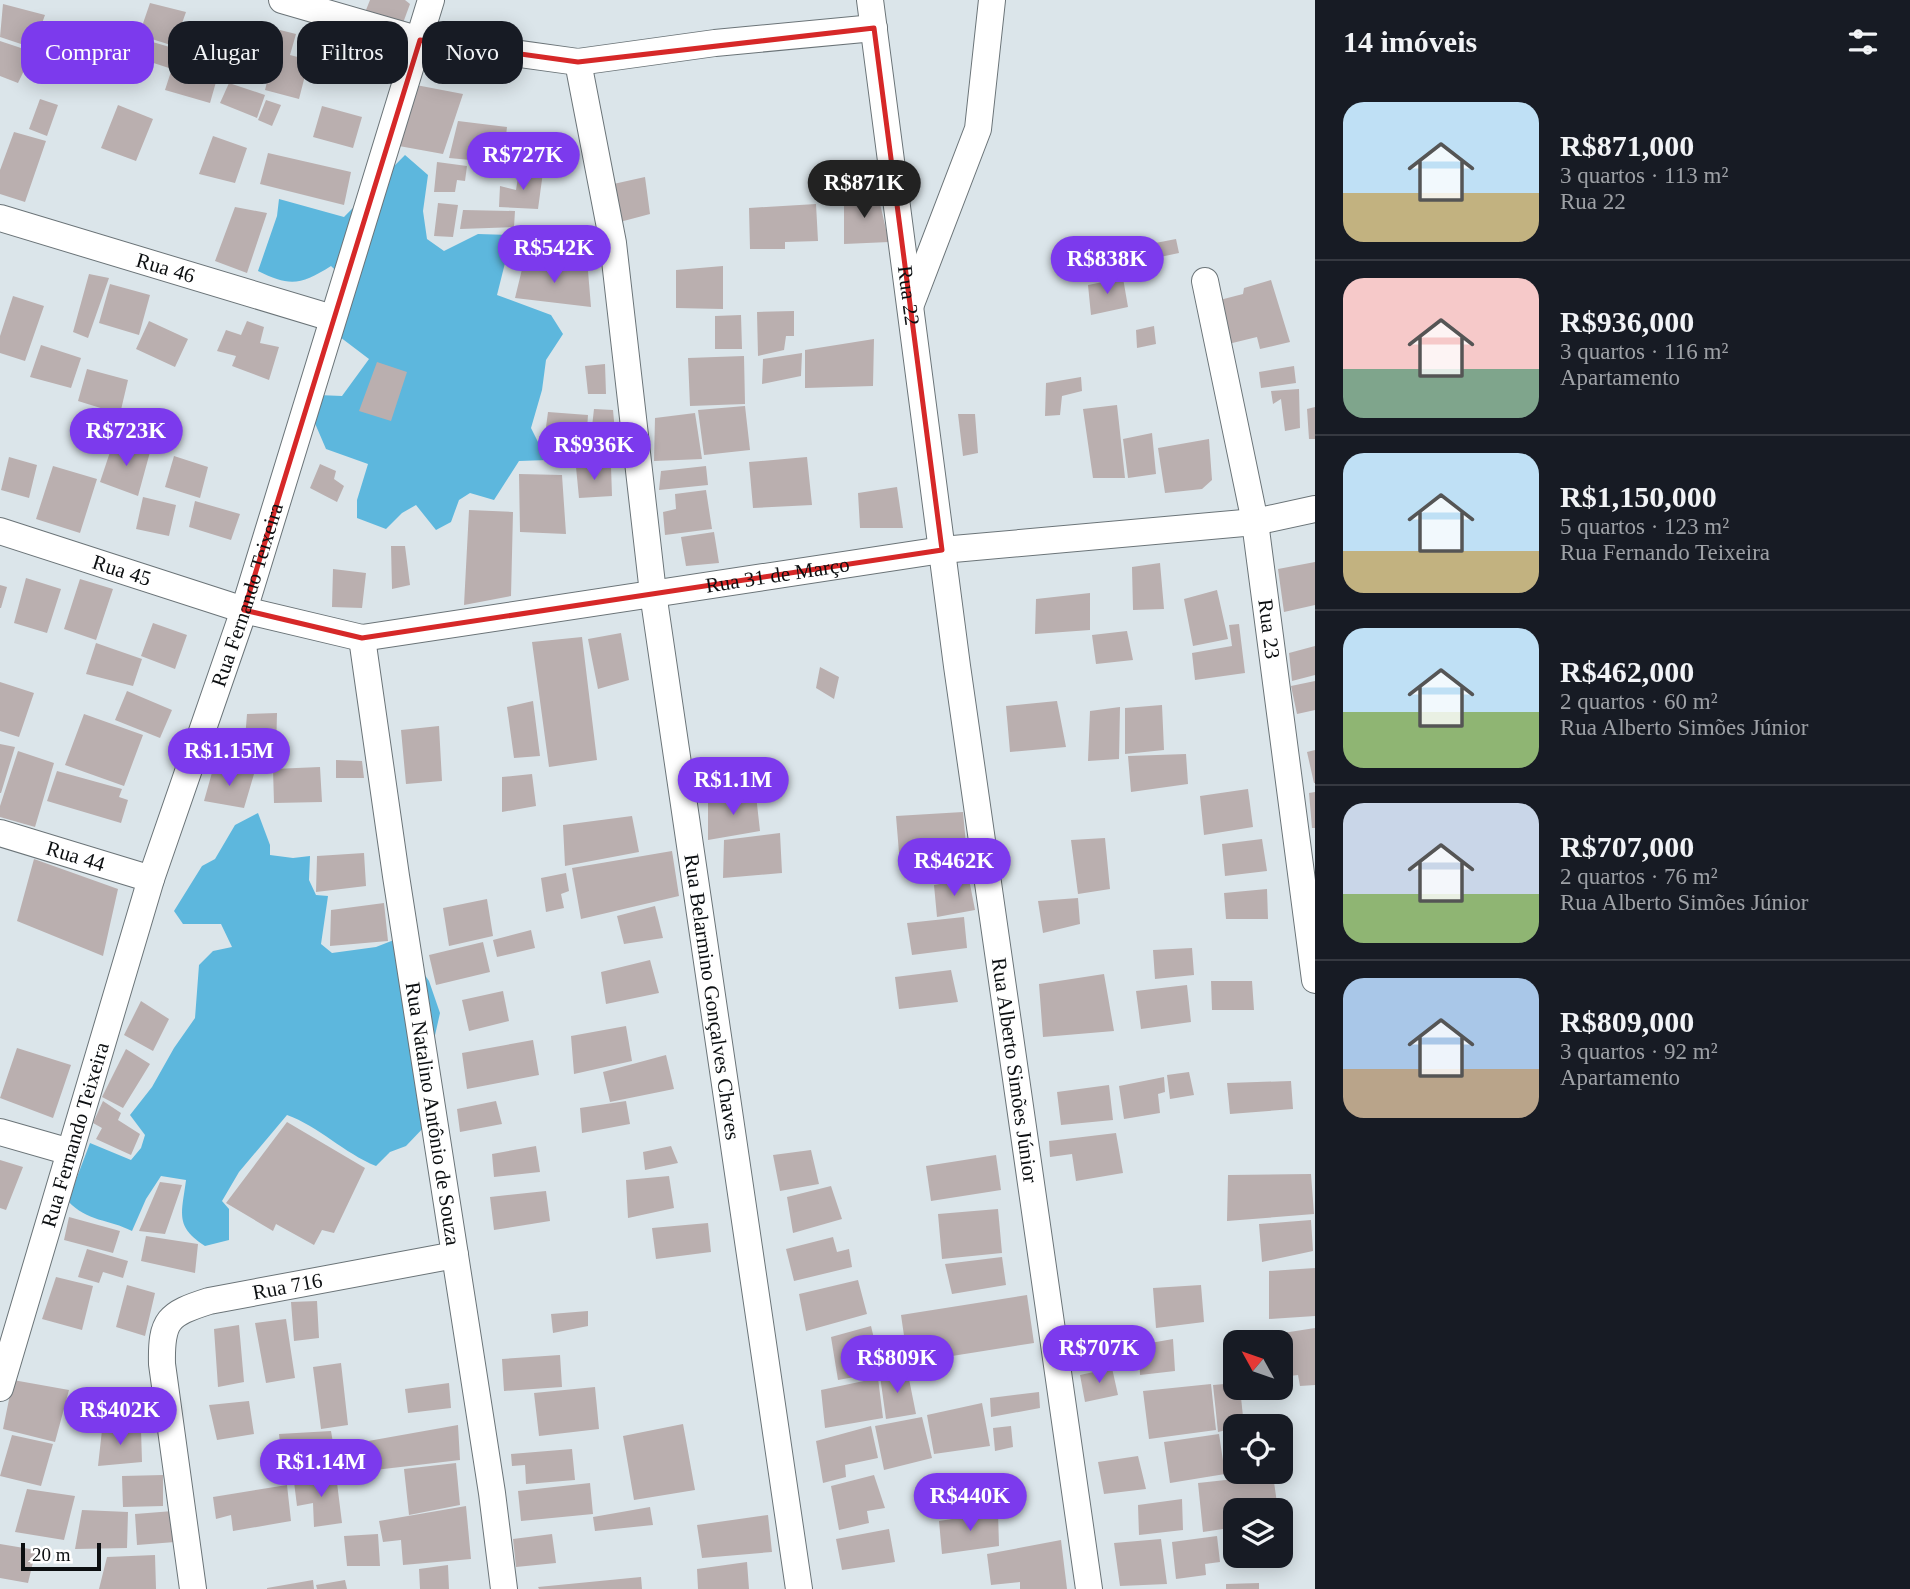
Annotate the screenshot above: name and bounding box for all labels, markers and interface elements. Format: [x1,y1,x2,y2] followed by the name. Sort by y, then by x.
[21,21,154,84] chip: Comprar
[168,21,283,84] chip: Alugar
[297,21,408,84] chip: Filtros
[422,21,523,84] chip: Novo
[1844,23,1882,61] icon: filters
[1343,25,1477,58] text: 14 imóveis
[1560,129,1694,162] text: R$871,000
[1399,130,1483,214] icon: home
[466,132,580,192] pin: R$727K
[483,142,563,167] text: R$727K
[807,160,921,220] pin: R$871K
[1560,163,1728,188] text: 3 quartos · 113 m²
[824,170,904,195] text: R$871K
[1560,189,1626,214] text: Rua 22
[497,226,611,285] pin: R$542K
[514,235,594,260] text: R$542K
[1050,236,1164,296] pin: R$838K
[1067,246,1147,271] text: R$838K
[133,248,198,288] street label: Rua 46
[893,264,924,327] street label: Rua 22
[1560,305,1694,338] text: R$936,000
[1399,306,1483,390] icon: home
[1560,339,1728,364] text: 3 quartos · 116 m²
[1560,365,1680,390] text: Apartamento
[69,408,183,468] pin: R$723K
[86,418,166,443] text: R$723K
[537,422,651,482] pin: R$936K
[554,432,634,457] text: R$936K
[1560,480,1717,513] text: R$1,150,000
[1399,481,1483,565] icon: home
[206,499,288,690] street label: Rua Fernando Teixeira
[1560,514,1729,539] text: 5 quartos · 123 m²
[1560,540,1770,565] text: Rua Fernando Teixeira
[89,550,154,591] street label: Rua 45
[704,552,851,598] street label: Rua 31 de Março
[1253,598,1285,660] street label: Rua 23
[1560,655,1694,688] text: R$462,000
[1399,656,1483,740] icon: home
[1560,689,1718,714] text: 2 quartos · 60 m²
[1560,715,1809,740] text: Rua Alberto Simões Júnior
[164,728,294,788] pin: R$1.15M
[184,738,274,763] text: R$1.15M
[676,758,790,817] pin: R$1.1M
[694,767,772,792] text: R$1.1M
[1560,830,1694,863] text: R$707,000
[1399,831,1483,915] icon: home
[43,836,108,876] street label: Rua 44
[897,838,1011,898] pin: R$462K
[914,848,994,873] text: R$462K
[679,852,745,1141] street label: Rua Belarmino Gonçalves Chaves
[1560,864,1718,889] text: 2 quartos · 76 m²
[1560,890,1809,915] text: Rua Alberto Simões Júnior
[987,956,1043,1184] street label: Rua Alberto Simões Júnior
[401,980,465,1248] street label: Rua Natalino Antônio de Souza
[1560,1005,1694,1038] text: R$809,000
[1399,1006,1483,1090] icon: home
[36,1039,114,1230] street label: Rua Fernando Teixeira
[1560,1039,1718,1064] text: 3 quartos · 92 m²
[1560,1065,1680,1090] text: Apartamento
[250,1268,324,1305] street label: Rua 716
[1042,1326,1156,1385] pin: R$707K
[1223,1330,1293,1400] north arrow
[1223,1330,1293,1568] map controls
[1059,1335,1139,1360] text: R$707K
[840,1336,954,1395] pin: R$809K
[857,1345,937,1370] text: R$809K
[63,1388,177,1447] pin: R$402K
[80,1397,160,1422] text: R$402K
[1223,1414,1293,1484] button: locate
[256,1440,386,1499] pin: R$1.14M
[276,1449,366,1474] text: R$1.14M
[913,1474,1027,1533] pin: R$440K
[930,1483,1010,1508] text: R$440K
[1223,1498,1293,1568] button: layers
[21,1540,102,1572] scale bar
[32,1544,71,1565] text: 20 m

